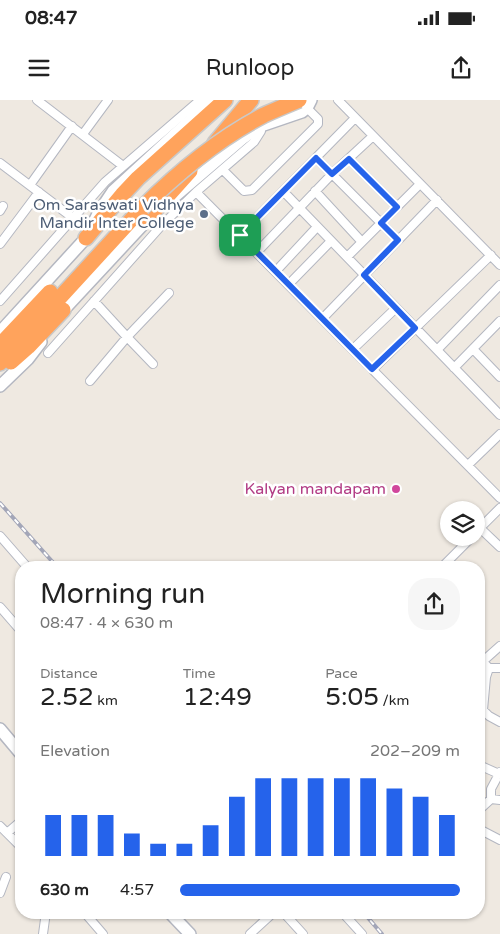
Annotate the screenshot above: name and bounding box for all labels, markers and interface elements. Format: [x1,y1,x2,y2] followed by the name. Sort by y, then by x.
[25,7,78,29] text: 08:47
[25,54,53,82] icon: menu
[447,54,475,82] icon: share
[206,55,294,81] text: Runloop
[33,195,194,233] place label: Om Saraswati Vidhya Mandir Inter College
[198,208,210,220] marker: Om Saraswati Vidhya Mandir Inter College
[219,214,261,256] pin
[226,221,254,249] icon: arrive
[245,479,386,499] place label: Kalyan mandapam
[390,483,402,495] marker: Kalyan mandapam
[440,501,485,546] map controls
[440,501,485,546] button: layers
[40,577,205,611] text: Morning run
[408,578,460,630] button: share
[40,613,173,633] text: 08:47 · 4 × 630 m
[40,665,98,682] text: Distance
[183,665,215,682] text: Time
[325,665,358,682] text: Pace
[40,682,94,712] text: 2.52
[183,682,252,712] text: 12:49
[325,682,379,712] text: 5:05
[94,692,118,709] text: km
[379,692,409,709] text: /km
[40,741,110,761] text: Elevation
[370,741,460,761] text: 202–209 m
[40,880,89,900] text: 630 m
[120,880,154,900] text: 4:57

